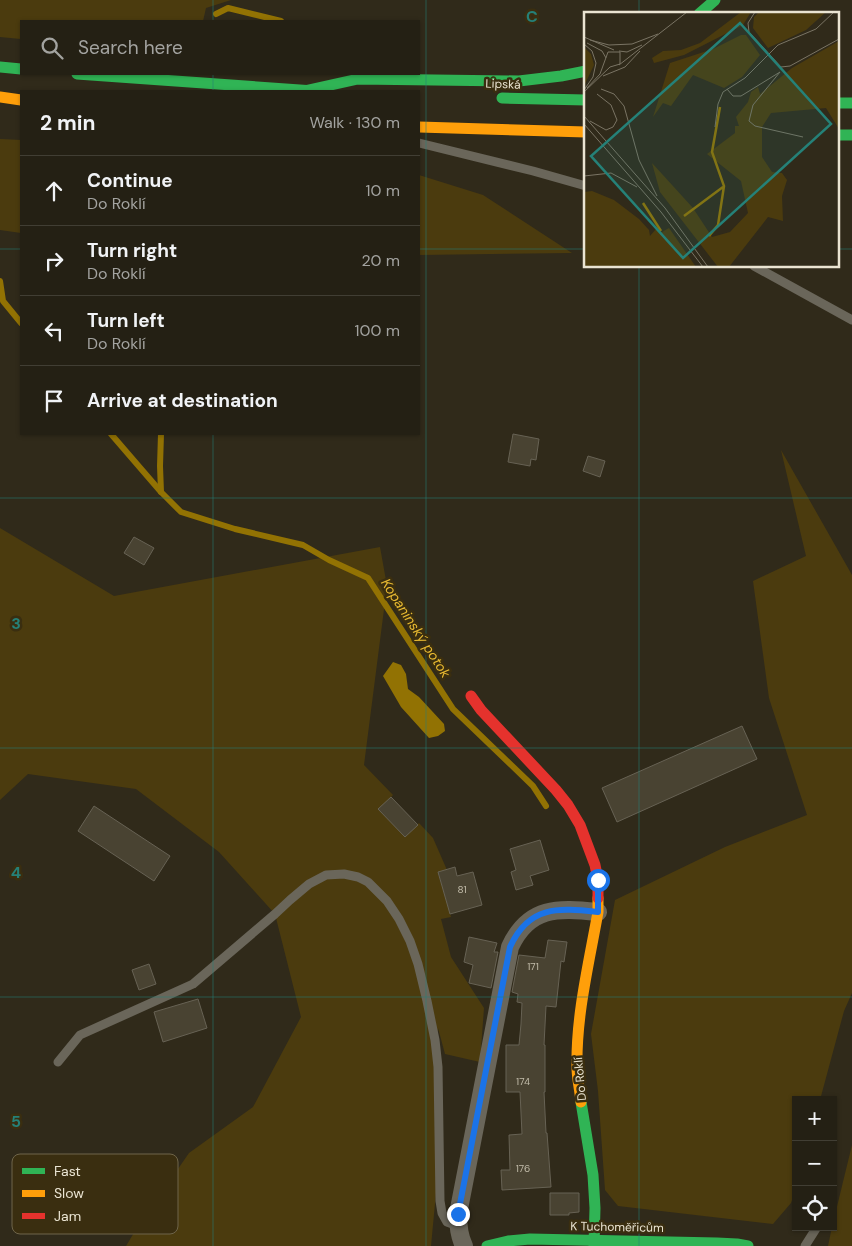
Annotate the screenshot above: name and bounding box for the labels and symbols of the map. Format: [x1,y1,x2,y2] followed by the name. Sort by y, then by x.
[526,6,538,27] text: C
[584,12,840,268] inset map
[485,75,521,93] street label: Lipská
[377,575,455,682] water label: Kopaninský potok
[11,613,21,634] text: 3
[11,862,21,883] text: 4
[587,869,610,892] route start
[458,883,467,896] house number: 81
[527,960,539,973] house number: 171
[570,1056,590,1102] street label: Do Roklí
[516,1075,530,1088] house number: 174
[11,1111,21,1132] text: 5
[12,1154,178,1234] legend
[54,1162,81,1180] text: Fast
[516,1162,530,1175] house number: 176
[54,1184,84,1202] text: Slow
[447,1203,470,1226] route end
[54,1207,81,1225] text: Jam
[570,1218,664,1236] street label: K Tuchoměřicům

